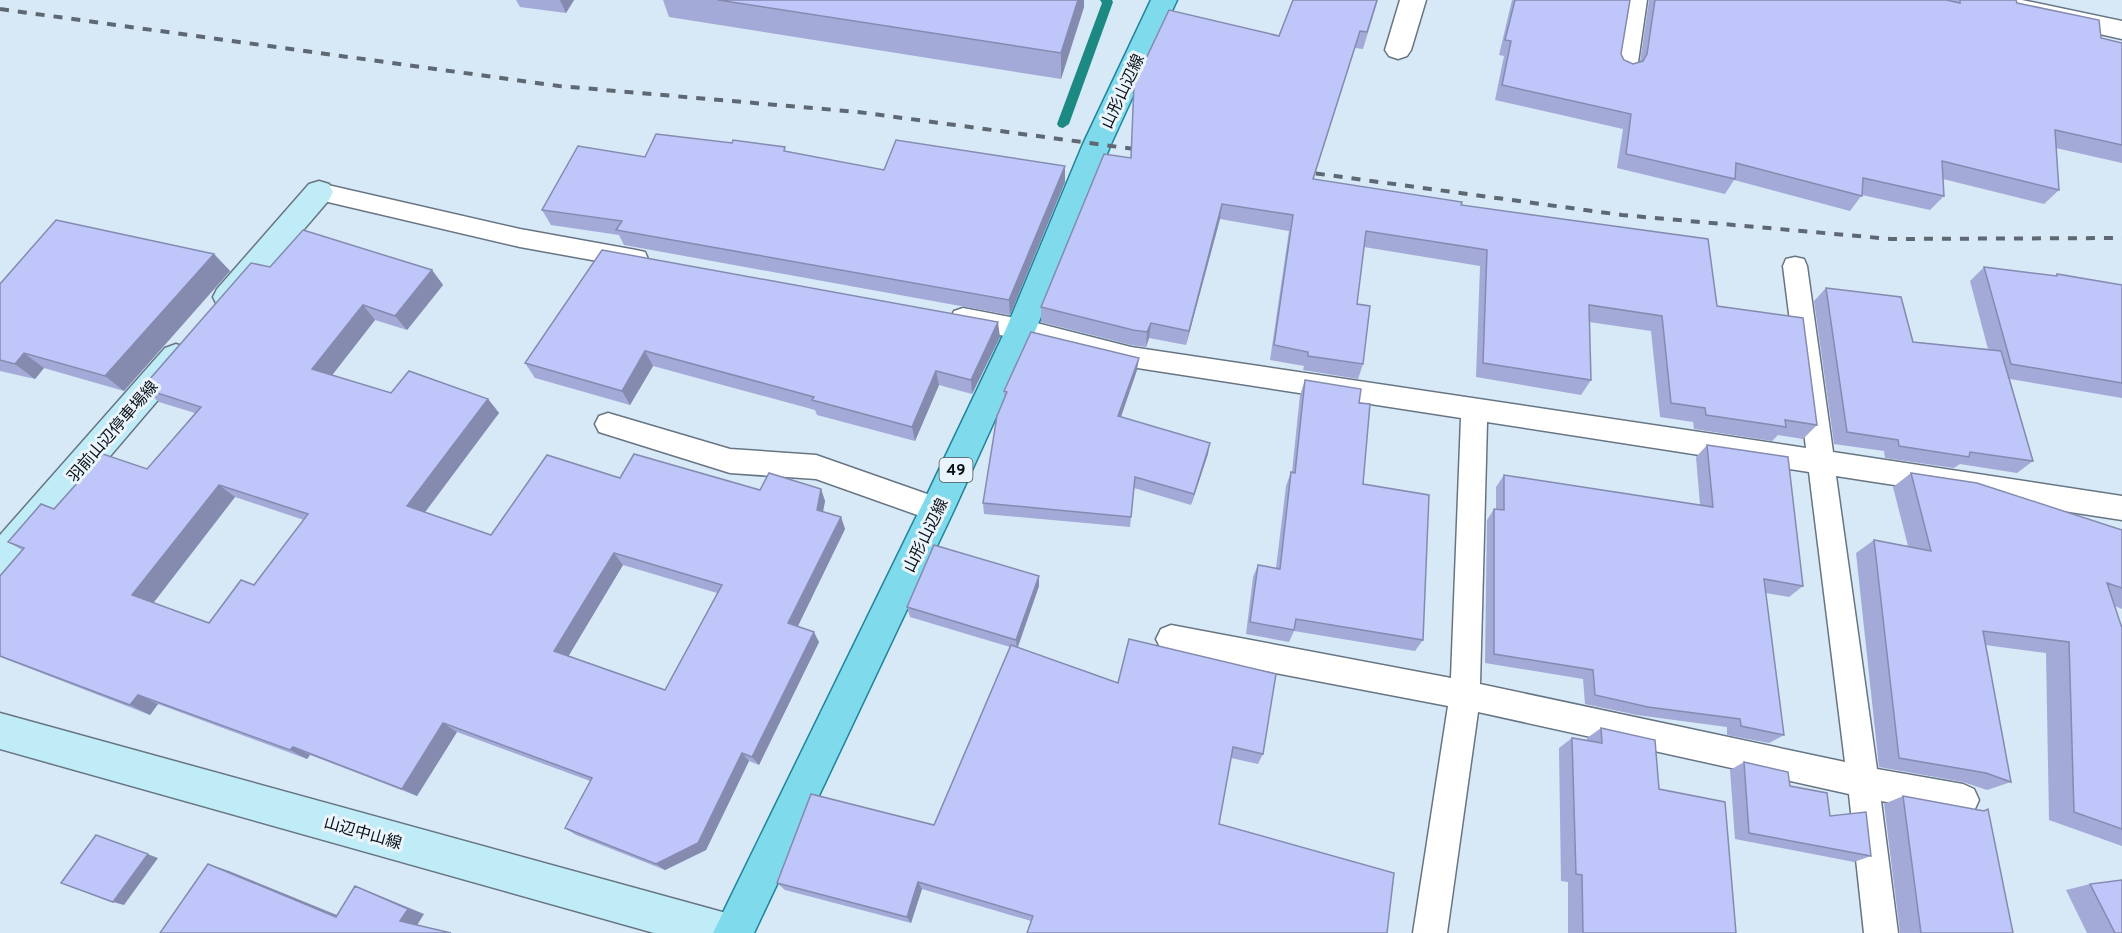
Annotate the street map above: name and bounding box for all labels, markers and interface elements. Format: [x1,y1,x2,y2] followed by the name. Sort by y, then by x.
[1098,51,1150,132] street label: 山形山辺線
[64,377,163,487] street label: 羽前山辺停車場線
[940,458,972,482] road number: 49
[900,496,953,576] street label: 山形山辺線
[321,813,404,855] street label: 山辺中山線

